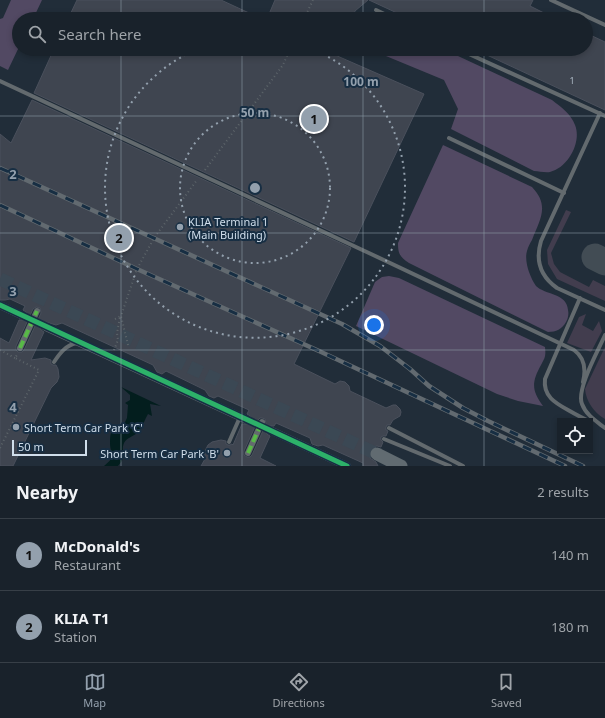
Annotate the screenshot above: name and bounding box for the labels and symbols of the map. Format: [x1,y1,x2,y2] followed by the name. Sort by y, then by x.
[343,73,379,90] text: 100 m
[569,74,575,87] house number: 1
[241,104,269,121] text: 50 m
[301,104,327,134] pin: 1
[9,165,17,183] text: 2
[248,181,262,195] centre of rings
[188,214,268,242] place label: KLIA Terminal 1 (Main Building)
[175,222,185,232] marker: KLIA Terminal 1 (Main Building)
[106,223,132,253] pin: 2
[9,282,17,300] text: 3
[364,315,384,335] your location
[9,398,17,416] text: 4
[24,420,143,435] place label: Short Term Car Park 'C'
[11,422,21,432] marker: Short Term Car Park 'C'
[12,438,87,457] scale bar
[100,446,219,461] place label: Short Term Car Park 'B'
[222,448,232,458] marker: Short Term Car Park 'B'

